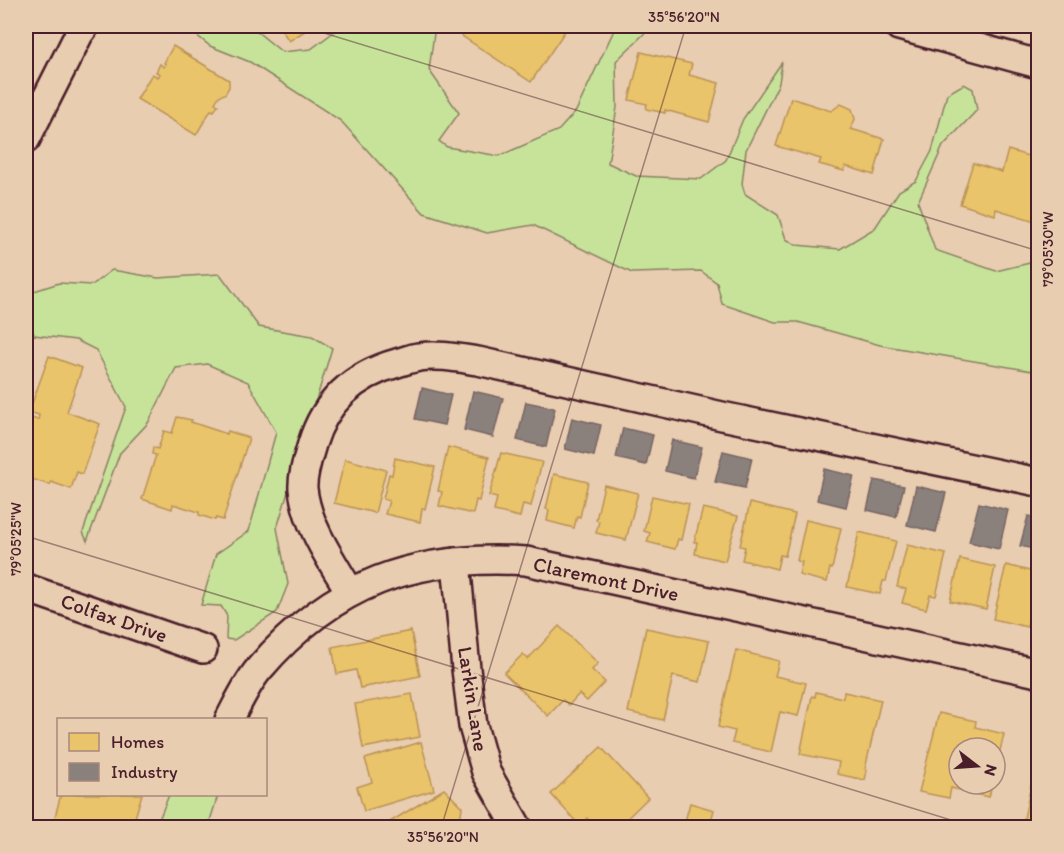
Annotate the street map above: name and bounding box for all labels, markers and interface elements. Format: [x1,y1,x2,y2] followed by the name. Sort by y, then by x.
[648,8,720,26] text: 35°56'20"N
[1039,211,1057,287] text: 79°05'30"W
[7,502,25,576] text: 79°05'25"W
[531,551,681,606] street label: Claremont Drive
[58,588,171,647] street label: Colfax Drive
[453,645,494,753] street label: Larkin Lane
[57,718,267,796] legend
[111,731,164,753] text: Homes
[947,736,1007,796] north arrow
[111,761,178,783] text: Industry
[980,762,1002,778] text: N
[407,828,479,846] text: 35°56'20"N

